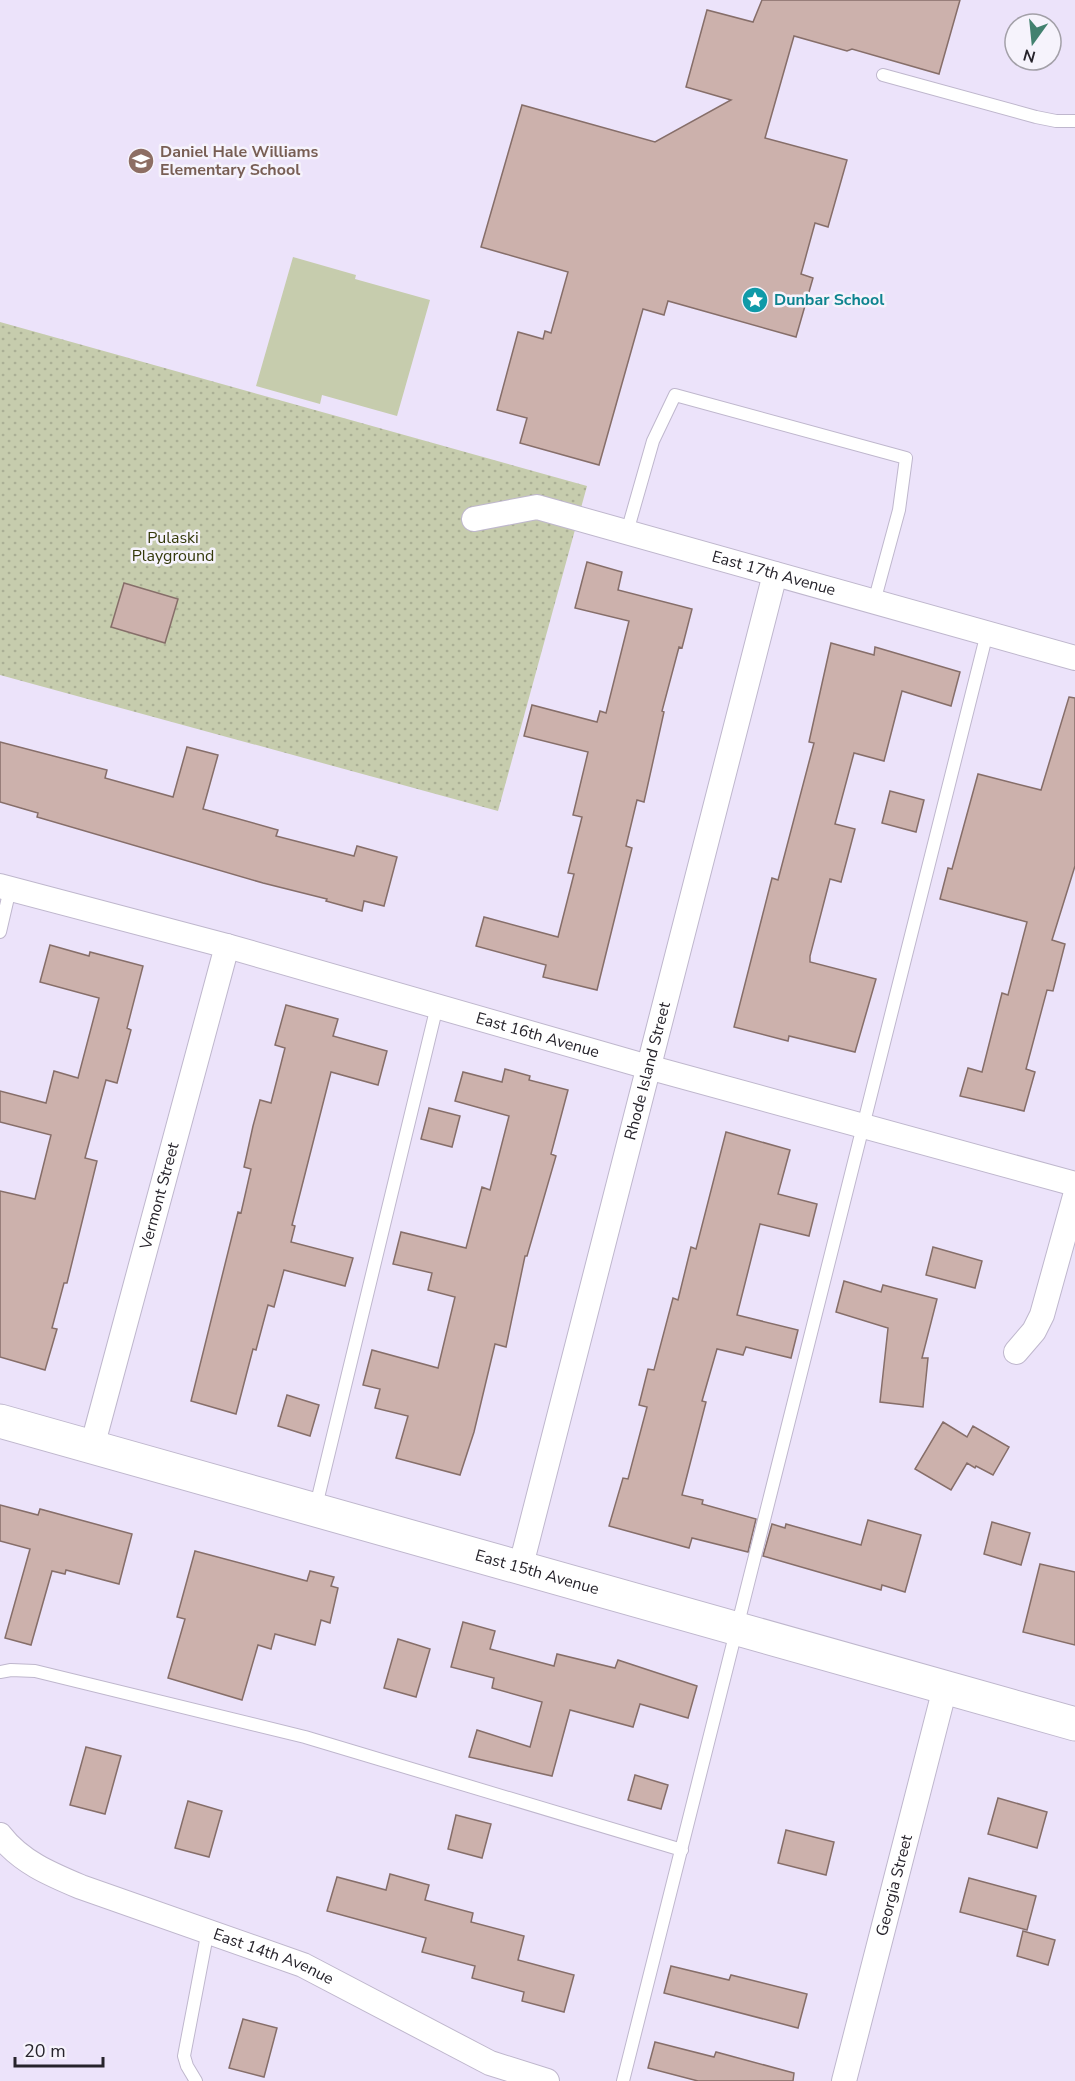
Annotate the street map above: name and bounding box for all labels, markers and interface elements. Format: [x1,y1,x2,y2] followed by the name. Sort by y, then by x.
[1003,12,1063,72] north arrow
[1021,43,1038,68] text: N
[160,141,319,181] place label: Daniel Hale Williams Elementary School
[126,146,156,176] school or university icon: Daniel Hale Williams Elementary School
[740,285,770,315] place icon: Dunbar School
[774,289,884,311] place label: Dunbar School
[132,527,214,567] park label: Pulaski Playground
[709,546,838,601] street label: East 17th Avenue
[619,999,676,1143] street label: Rhode Island Street
[473,1007,602,1063] street label: East 16th Avenue
[135,1140,185,1253] street label: Vermont Street
[473,1544,601,1600] street label: East 15th Avenue
[871,1832,918,1939] street label: Georgia Street
[210,1923,337,1990] street label: East 14th Avenue
[15,2030,104,2068] scale bar
[24,2039,66,2063] text: 20 m

